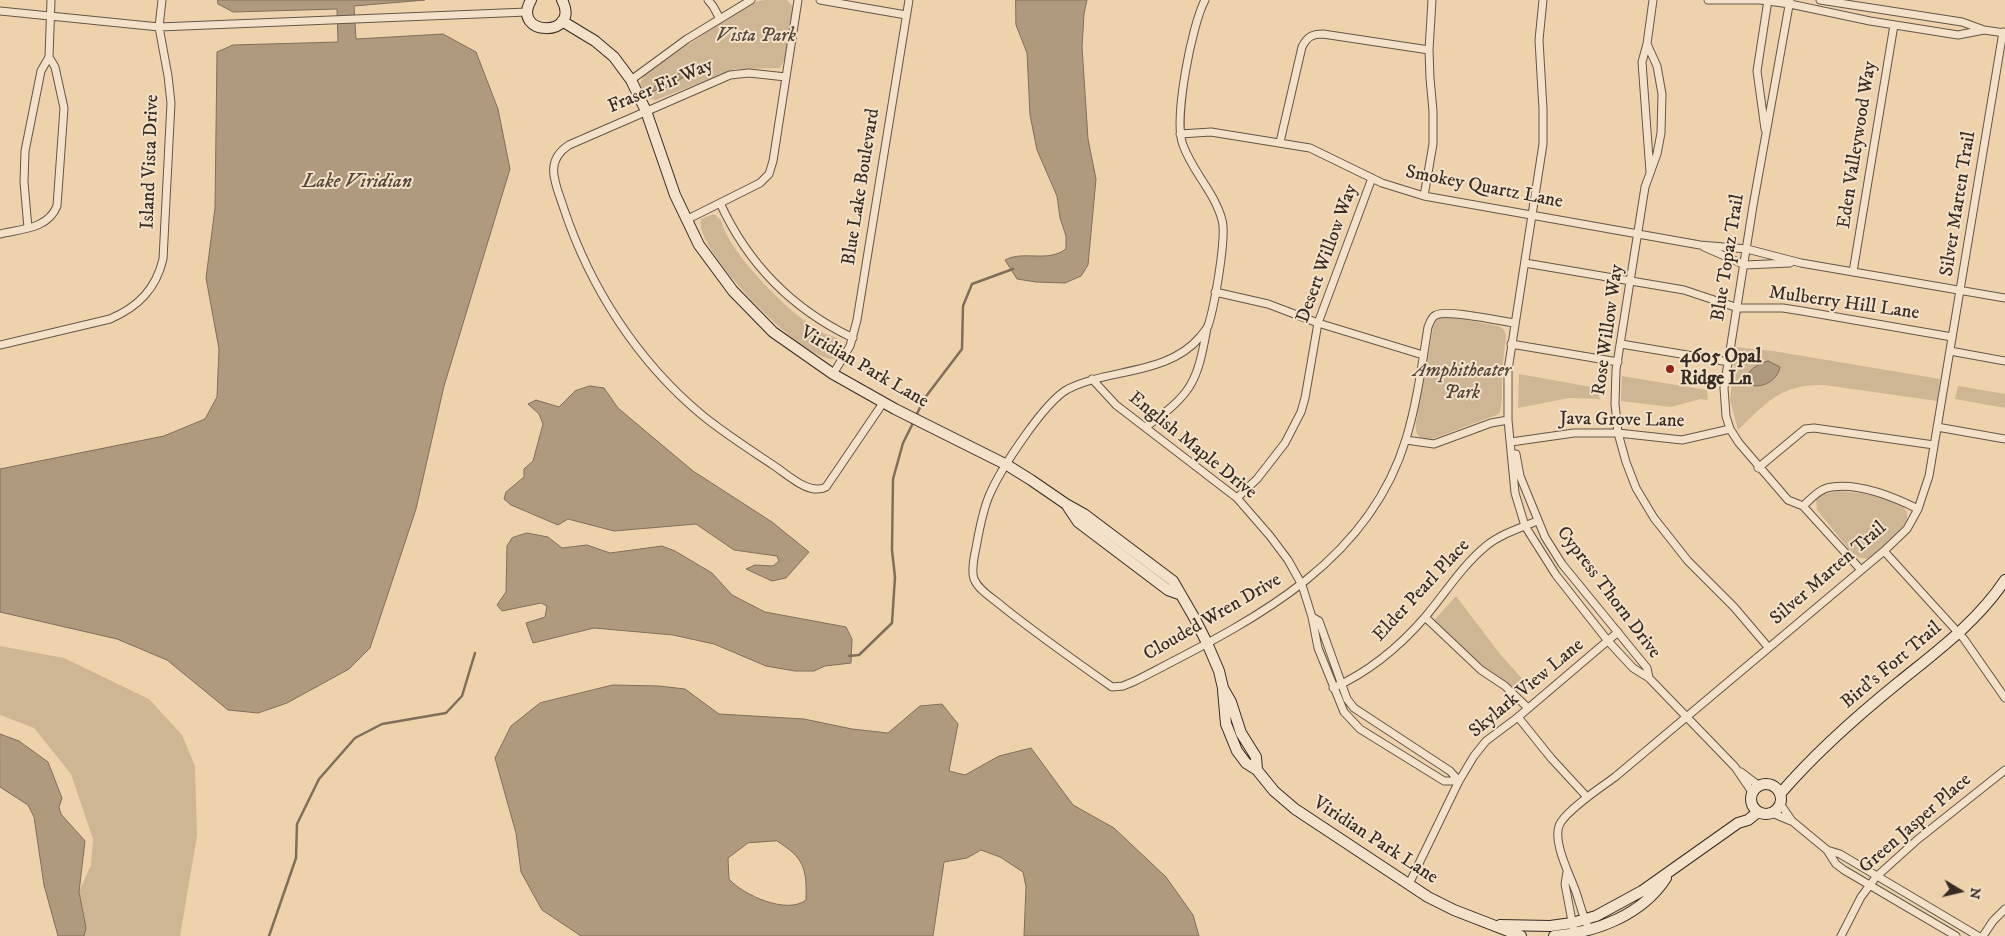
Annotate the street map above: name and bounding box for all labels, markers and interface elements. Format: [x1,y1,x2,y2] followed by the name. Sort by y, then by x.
[716,26,796,48] park label: Vista Park
[605,55,717,119] street label: Fraser Fir Way
[1833,60,1883,230] street label: Eden Valleywood Way
[137,94,165,230] street label: Island Vista Drive
[838,107,886,267] street label: Blue Lake Boulevard
[1936,130,1982,278] street label: Silver Marten Trail
[1403,162,1565,214] street label: Smokey Quartz Lane
[302,171,412,195] water label: Lake Viridian
[1292,182,1364,326] street label: Desert Willow Way
[1708,193,1750,323] street label: Blue Topaz Trail
[1588,263,1630,397] street label: Rose Willow Way
[1767,282,1921,326] street label: Mulberry Hill Lane
[796,322,932,414] street label: Viridian Park Lane
[1680,347,1761,391] place label: 4605 Opal Ridge Ln
[1413,361,1511,405] park label: Amphitheater Park
[1664,363,1676,375] marker: 4605 Opal Ridge Ln
[1123,387,1261,505] street label: English Maple Drive
[1559,409,1685,433] street label: Java Grove Lane
[1766,517,1892,631] street label: Silver Marten Trail
[1551,522,1665,664] street label: Cypress Thorn Drive
[1369,535,1475,647] street label: Elder Pearl Place
[1140,569,1286,667] street label: Clouded Wren Drive
[1837,617,1947,715] street label: Bird's Fort Trail
[1465,634,1589,744] street label: Skylark View Lane
[1855,769,1977,879] street label: Green Jasper Place
[1308,792,1442,890] street label: Viridian Park Lane
[1935,866,1985,916] north arrow
[1965,886,1985,900] text: N

